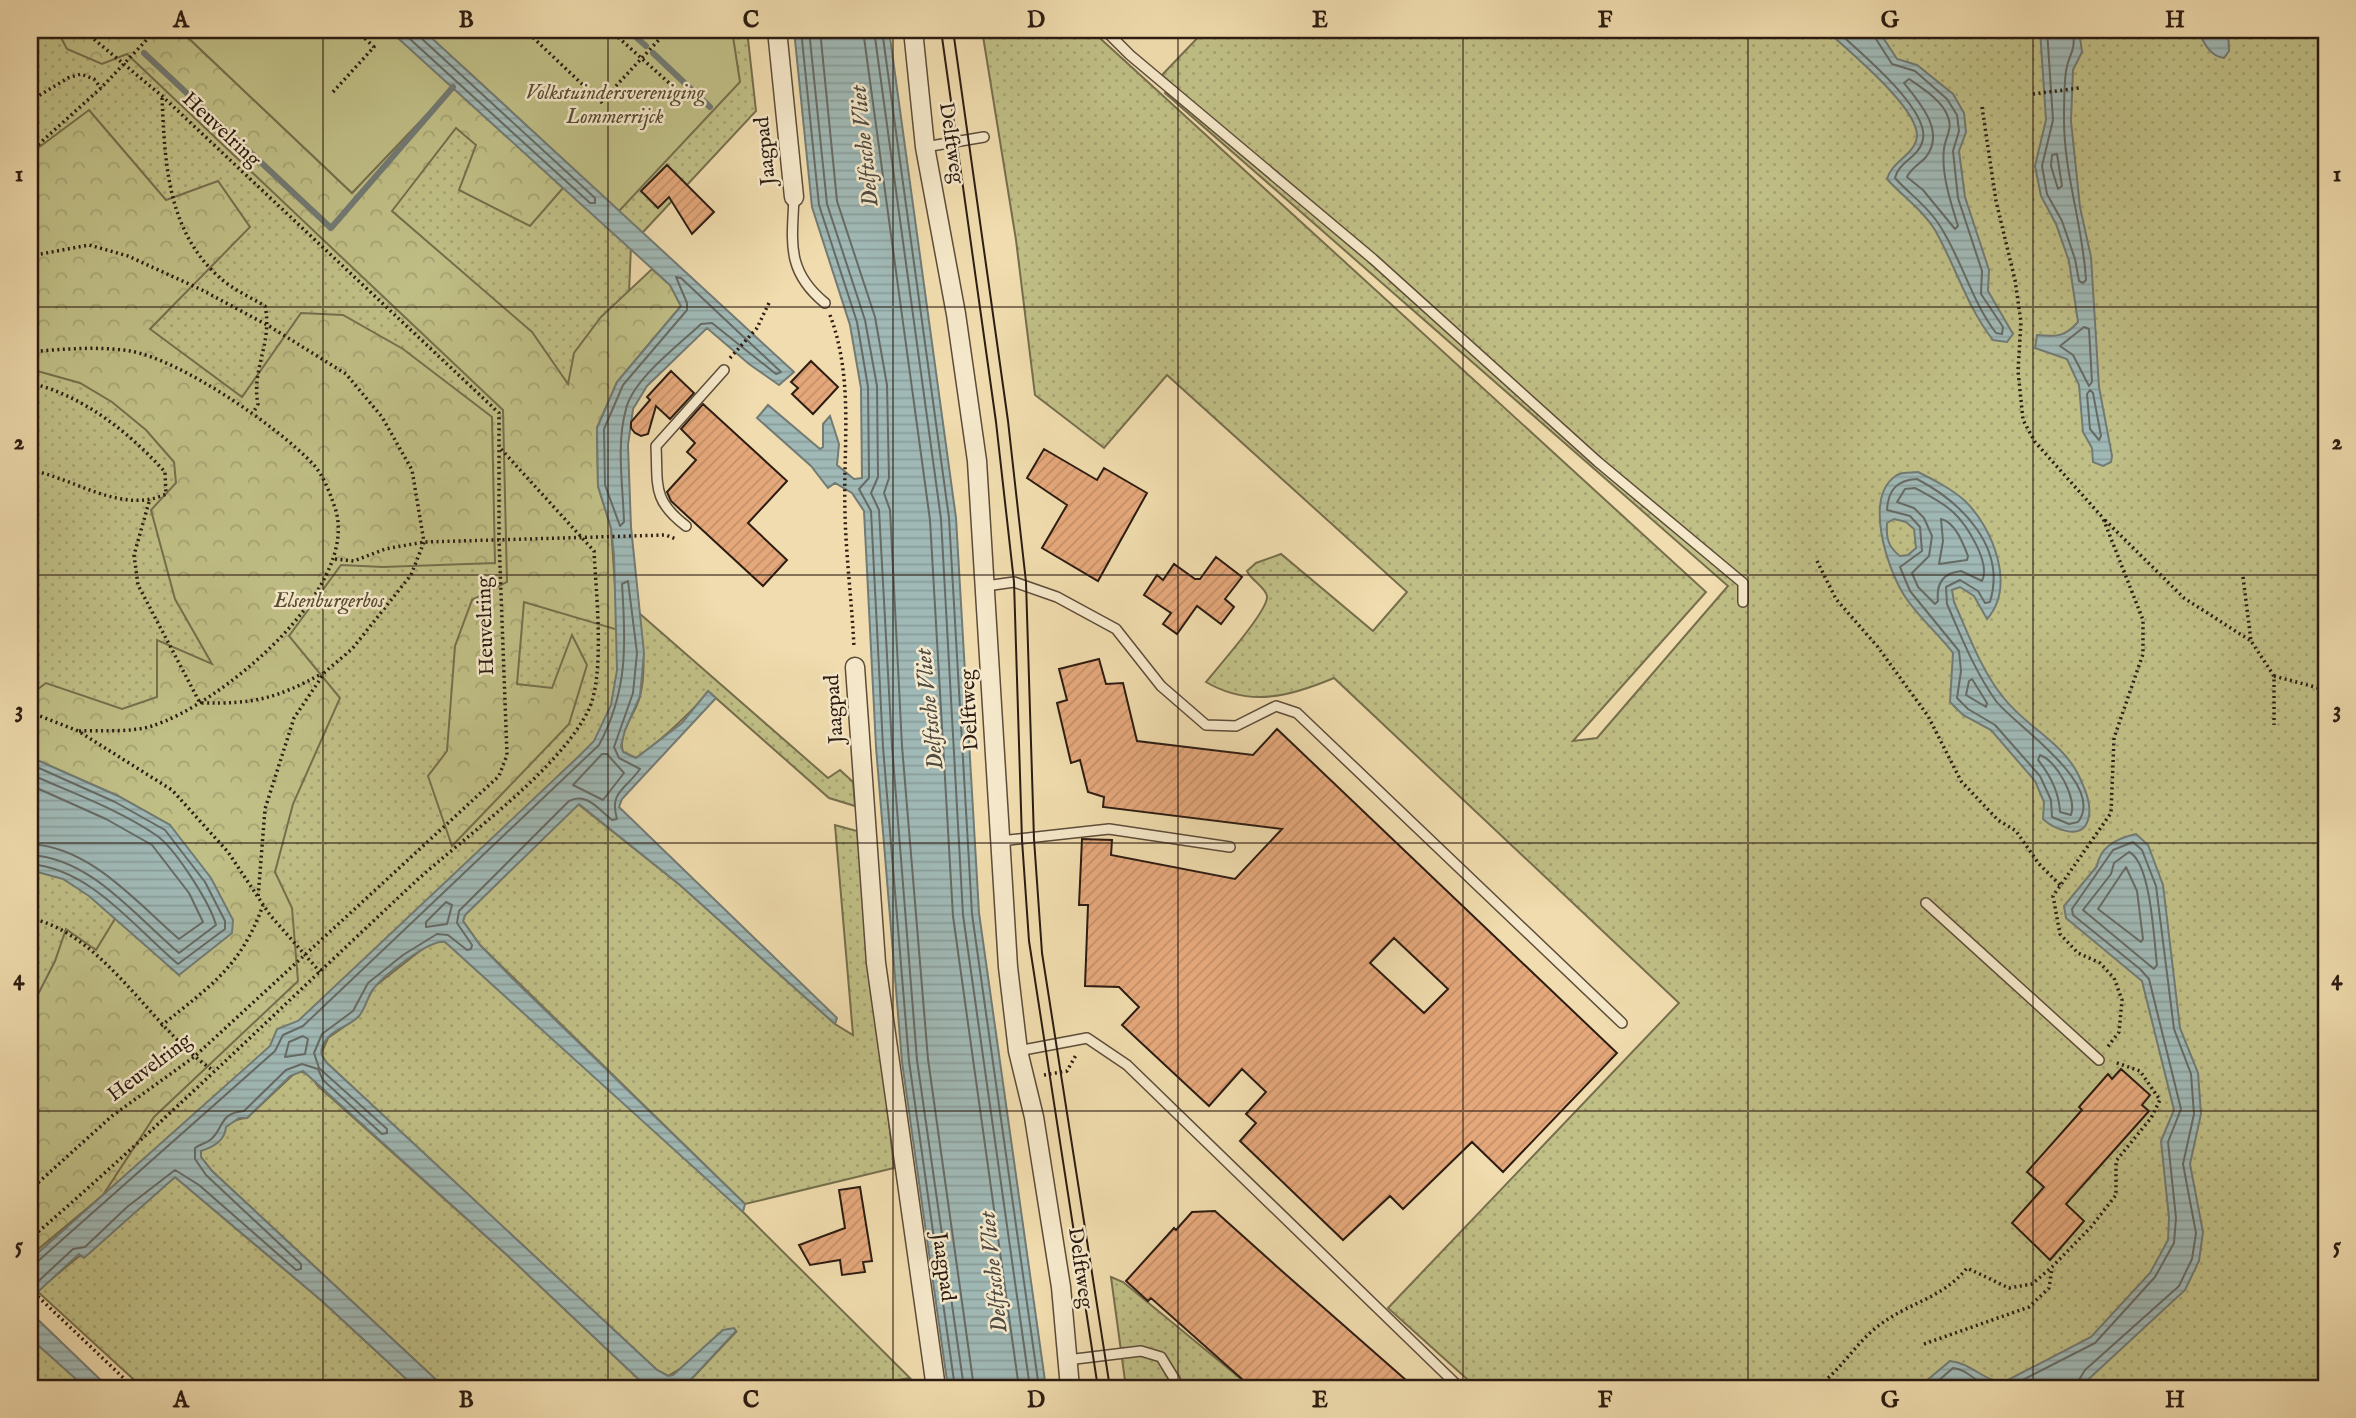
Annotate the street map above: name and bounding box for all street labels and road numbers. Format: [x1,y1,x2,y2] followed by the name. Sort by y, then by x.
[176,86,267,174] street label: Heuvelring
[932,101,970,186] street label: Delftweg
[749,114,783,189] street label: Jaagpad
[471,576,501,676] street label: Heuvelring
[954,668,986,752] street label: Delftweg
[819,673,851,746] street label: Jaagpad
[102,1027,198,1109] street label: Heuvelring
[1061,1226,1099,1311] street label: Delftweg
[925,1229,961,1304] street label: Jaagpad

